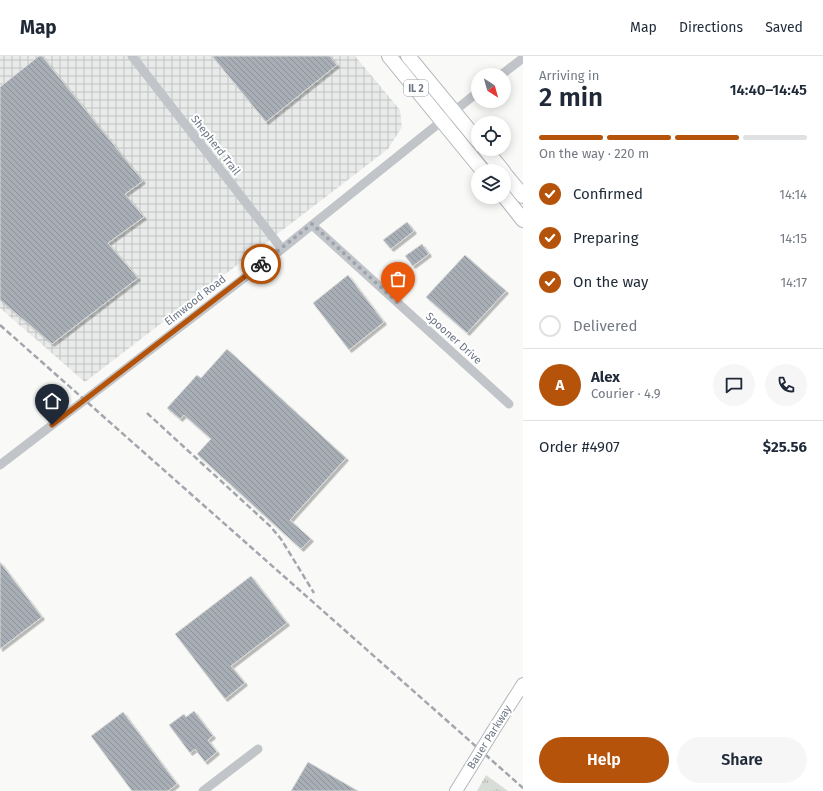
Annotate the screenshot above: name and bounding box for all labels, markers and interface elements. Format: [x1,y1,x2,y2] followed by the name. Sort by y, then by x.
[20,16,57,39] text: Map
[630,19,657,36] text: Map
[679,19,743,36] text: Directions
[765,19,803,36] text: Saved
[471,68,511,108] north arrow
[471,68,511,204] map controls
[539,68,599,83] text: Arriving in
[404,80,428,96] road number: IL 2
[730,81,807,99] text: 14:40–14:45
[539,82,603,113] text: 2 min
[188,113,243,178] street label: Shepherd Trail
[471,116,511,156] button: locate
[539,146,649,161] text: On the way · 220 m
[471,164,511,204] button: layers
[539,183,561,205] icon: check
[573,185,643,203] text: Confirmed
[779,187,807,202] text: 14:14
[539,227,561,249] icon: check
[573,229,638,247] text: Preparing
[780,231,807,246] text: 14:15
[241,244,281,284] courier
[250,253,272,275] icon: bike
[381,262,415,303] pin
[387,268,409,290] icon: bag
[539,271,561,293] icon: check
[162,272,228,328] street label: Elmwood Road
[573,273,648,291] text: On the way
[780,275,807,290] text: 14:17
[423,310,484,367] street label: Spooner Drive
[573,317,637,335] text: Delivered
[713,364,755,406] button: chat
[765,364,807,406] button: phone
[591,368,620,386] text: Alex
[556,376,564,394] text: A
[35,384,69,425] pin
[591,386,661,401] text: Courier · 4.9
[41,390,63,412] icon: home
[539,438,620,456] text: Order #4907
[763,438,807,456] text: $25.56
[465,702,515,772] street label: Bauer Parkway
[539,737,669,783] button: Help
[677,737,807,783] button: Share

